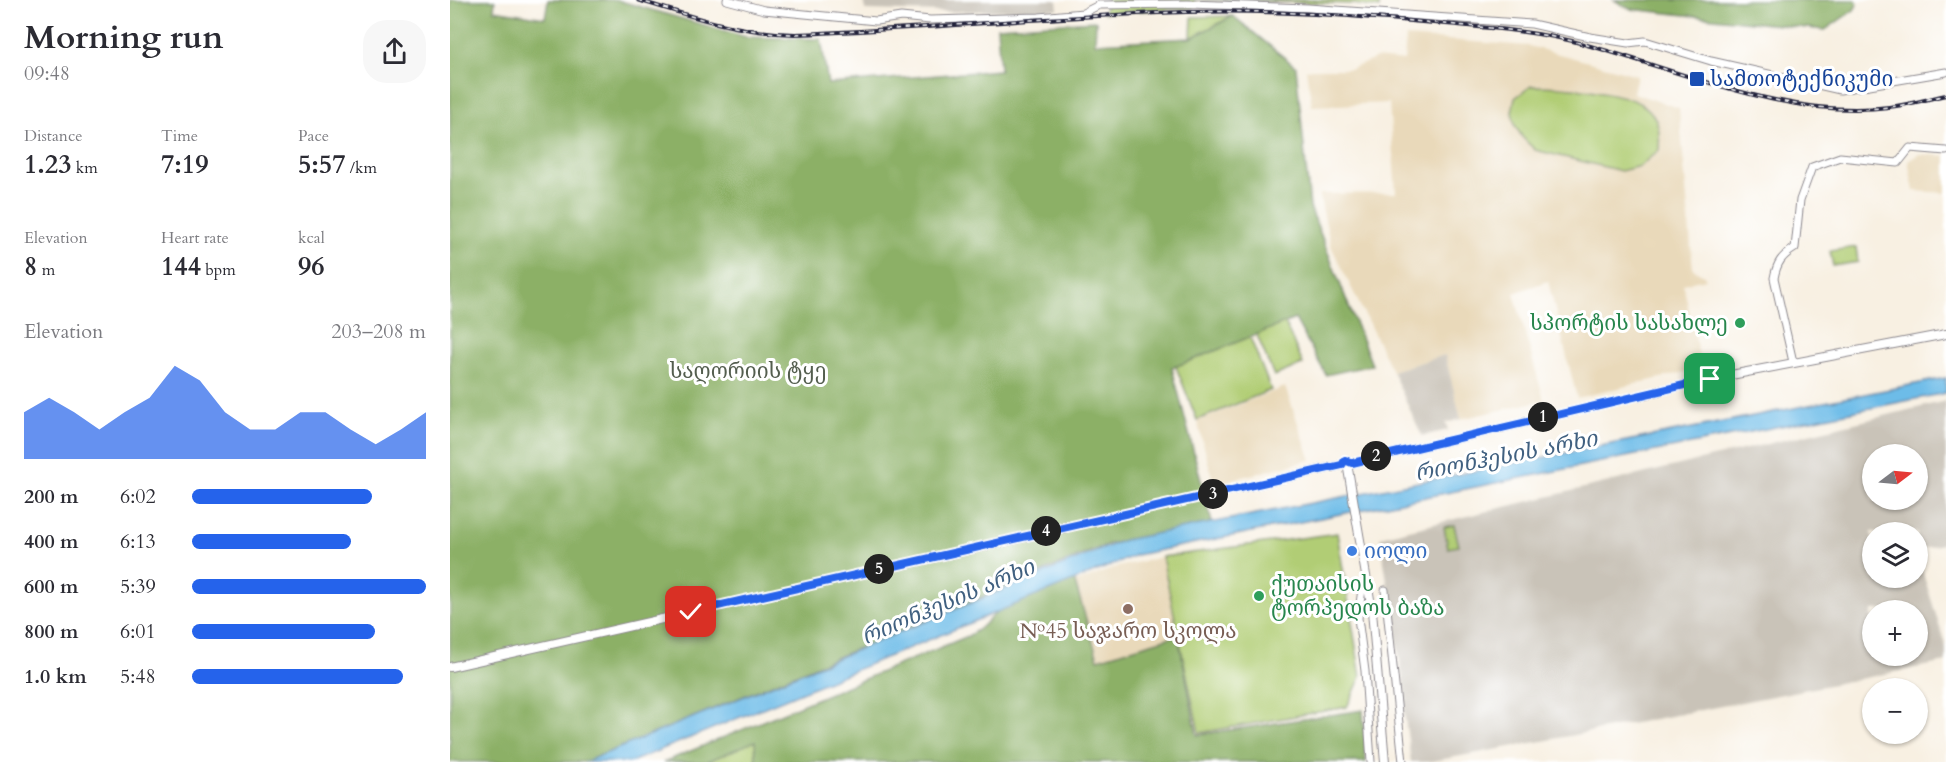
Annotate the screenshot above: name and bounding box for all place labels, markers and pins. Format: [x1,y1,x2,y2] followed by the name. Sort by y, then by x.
[1710,65,1893,94] place label: სამთოტექნიკუმი
[1688,70,1706,88] marker: სამთოტექნიკუმი
[1530,309,1728,338] place label: სპორტის სასახლე
[1733,316,1747,330] marker: სპორტის სასახლე
[1684,353,1735,404] pin
[1528,402,1558,432] pin: 1
[1361,441,1391,471] pin: 2
[1198,479,1228,509] pin: 3
[1031,516,1061,546] pin: 4
[1364,537,1427,566] place label: იოლი
[1345,544,1359,558] marker: იოლი
[864,554,894,584] pin: 5
[1271,570,1445,623] place label: ქუთაისის ტორპედოს ბაზა
[665,586,716,637] pin
[1252,589,1266,603] marker: ქუთაისის ტორპედოს ბაზა
[1121,602,1135,616] marker: №45 საჯარო სკოლა
[1020,617,1236,646] place label: №45 საჯარო სკოლა

